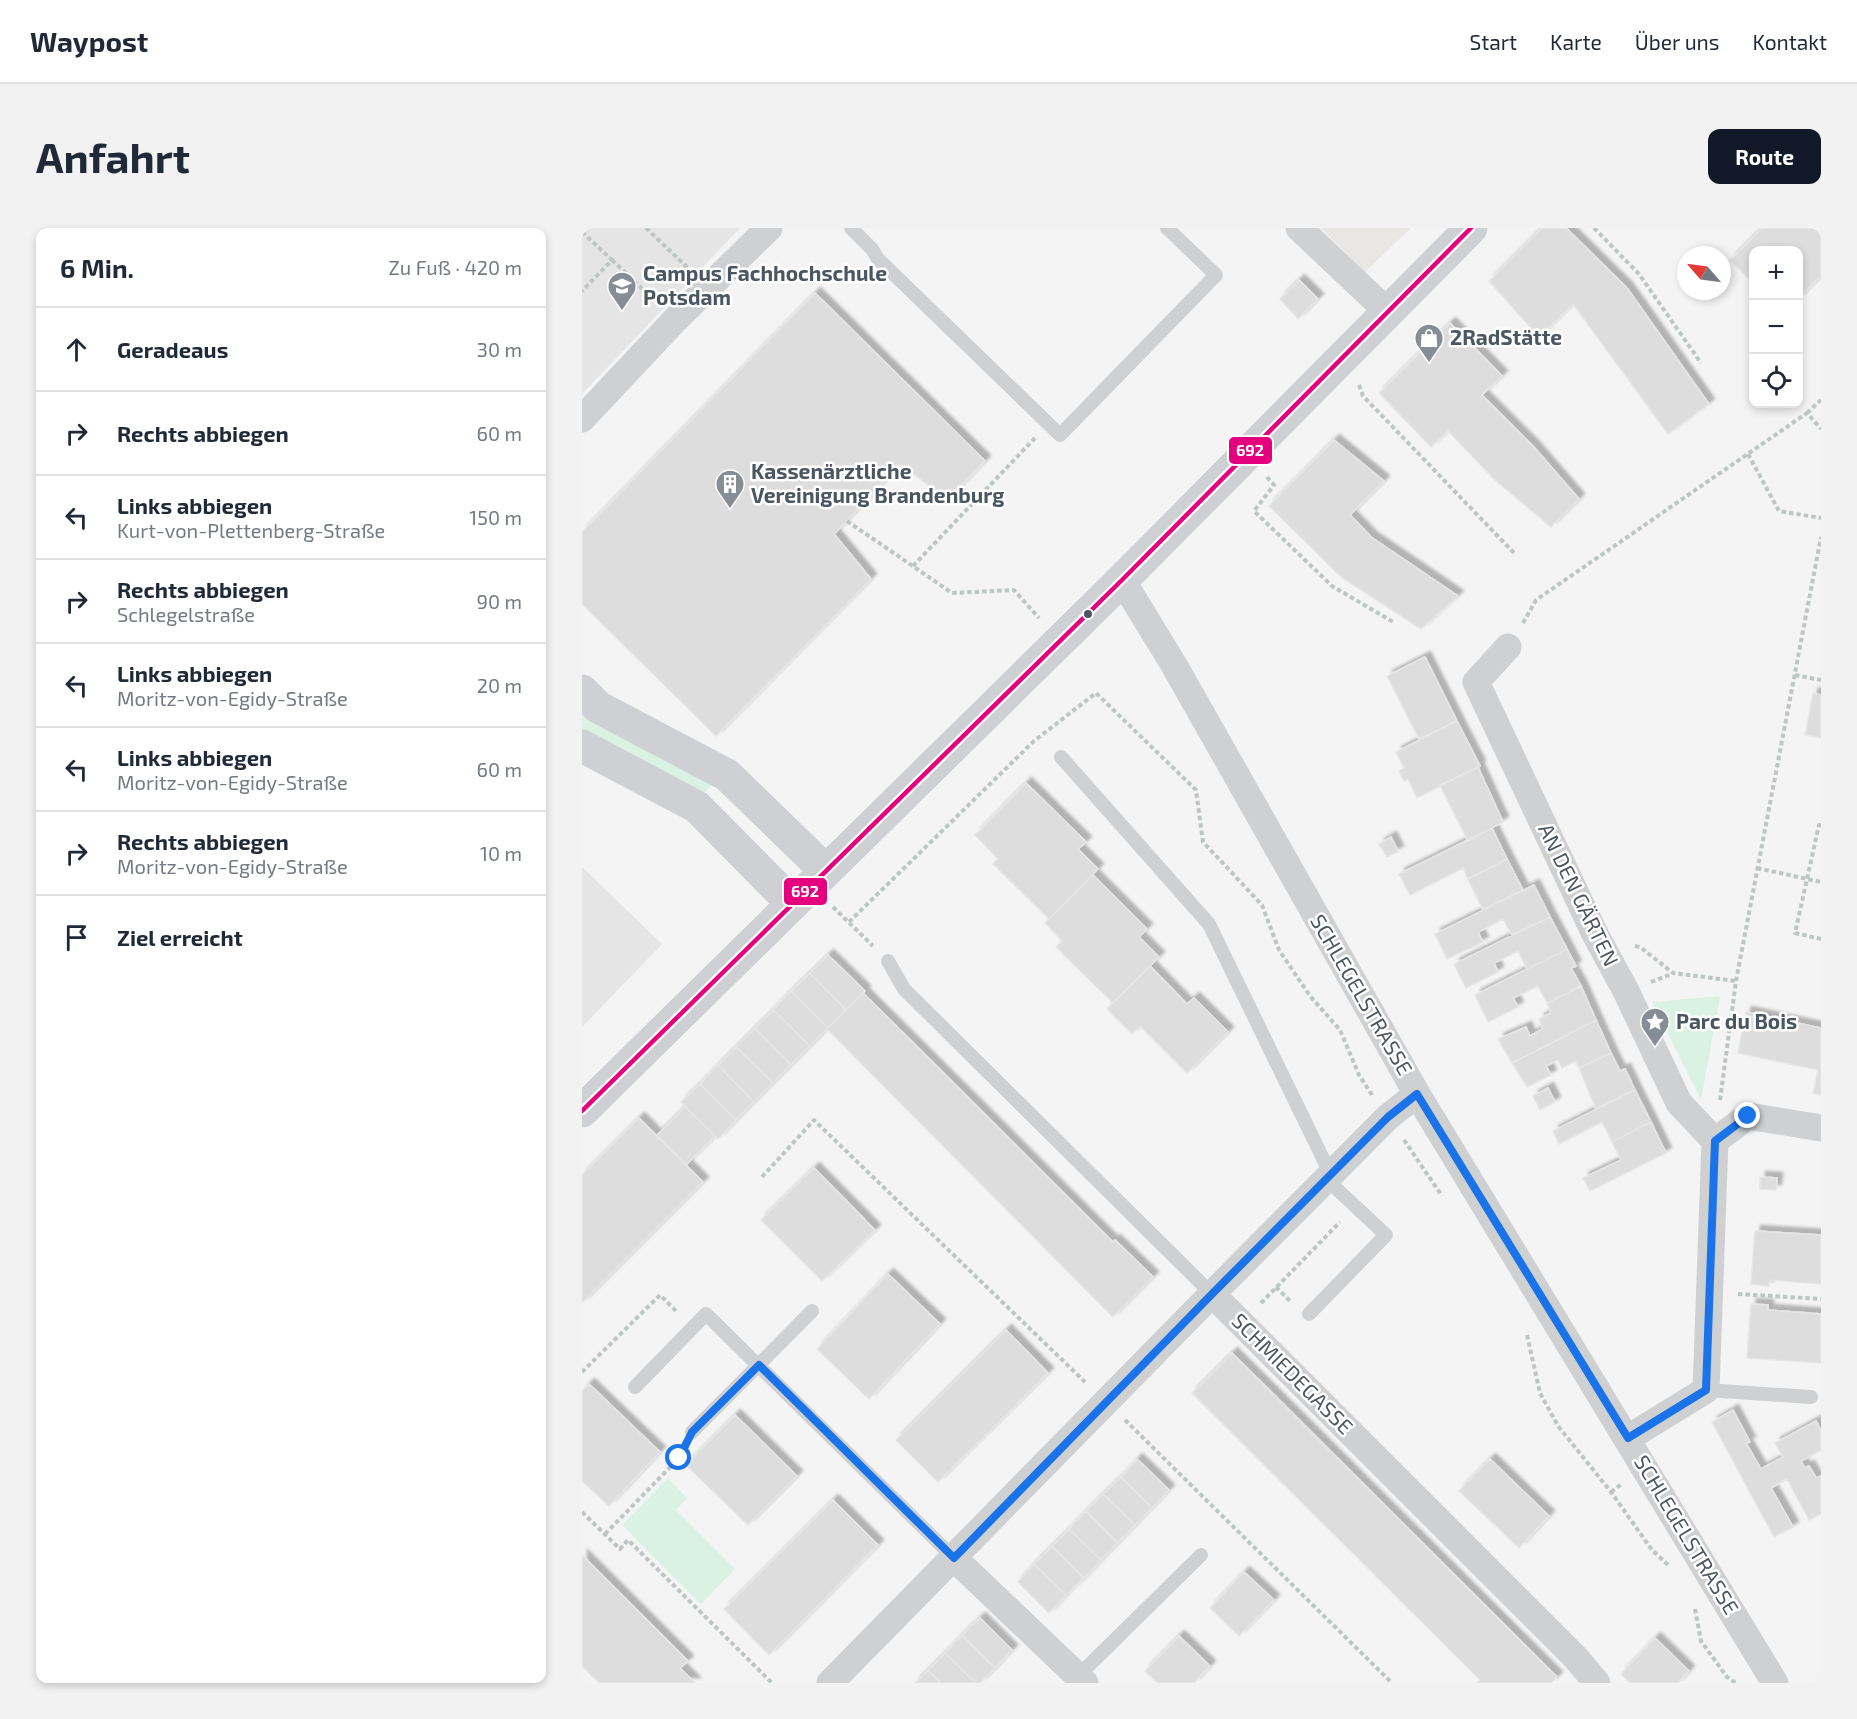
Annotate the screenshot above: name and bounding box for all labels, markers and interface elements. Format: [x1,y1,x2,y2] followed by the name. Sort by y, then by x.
[30,24,148,58] text: Waypost
[1470,29,1517,54] text: Start
[1550,29,1602,54] text: Karte
[1635,29,1720,54] text: Über uns
[1753,29,1827,54] text: Kontakt
[1708,129,1821,184] button: Route
[36,131,190,181] text: Anfahrt
[1677,246,1731,300] north arrow
[1749,246,1803,408] map controls
[1749,246,1803,300] button: +
[60,252,134,283] text: 6 Min.
[389,255,522,279] text: Zu Fuß · 420 m
[643,260,887,309] place label: Campus Fachhochschule Potsdam
[606,270,638,312] school or university icon: Campus Fachhochschule Potsdam
[1749,300,1803,354] button: −
[1413,322,1445,364] shop icon: 2RadStätte
[1450,324,1562,349] place label: 2RadStätte
[60,333,93,366] icon: ahead
[117,336,228,362] text: Geradeaus
[477,337,522,361] text: 30 m
[1749,354,1803,408] button: locate
[60,417,93,450] icon: right
[117,420,289,446] text: Rechts abbiegen
[477,421,522,445] text: 60 m
[1228,436,1273,465] line badge: 692
[1236,440,1264,459] text: 692
[751,458,1004,507] place label: Kassenärztliche Vereinigung Brandenburg
[714,468,746,510] building icon: Kassenärztliche Vereinigung Brandenburg
[117,492,272,518] text: Links abbiegen
[60,501,93,534] icon: left
[469,505,522,529] text: 150 m
[117,518,385,542] text: Kurt-von-Plettenberg-Straße
[117,576,289,602] text: Rechts abbiegen
[60,585,93,618] icon: right
[477,589,522,613] text: 90 m
[117,602,255,626] text: Schlegelstraße
[1082,608,1094,620] unlabelled marker
[117,660,272,686] text: Links abbiegen
[60,669,93,702] icon: left
[477,673,522,697] text: 20 m
[117,686,348,710] text: Moritz-von-Egidy-Straße
[117,744,272,770] text: Links abbiegen
[60,753,93,786] icon: left
[477,757,522,781] text: 60 m
[117,770,348,794] text: Moritz-von-Egidy-Straße
[1534,819,1625,970] street label: AN DEN GÄRTEN
[117,828,289,854] text: Rechts abbiegen
[60,837,93,870] icon: right
[480,841,522,865] text: 10 m
[117,854,348,878] text: Moritz-von-Egidy-Straße
[783,877,828,906] line badge: 692
[791,881,819,900] text: 692
[1306,909,1418,1079] street label: SCHLEGELSTRASSE
[60,921,93,954] icon: arrive
[117,924,243,950] text: Ziel erreicht
[1639,1006,1671,1048] place icon: Parc du Bois
[1676,1008,1797,1033] place label: Parc du Bois
[1734,1102,1760,1128] route end
[1227,1307,1359,1439] street label: SCHMIEDEGASSE
[665,1444,691,1470] route start
[1630,1450,1745,1618] street label: SCHLEGELSTRASSE

